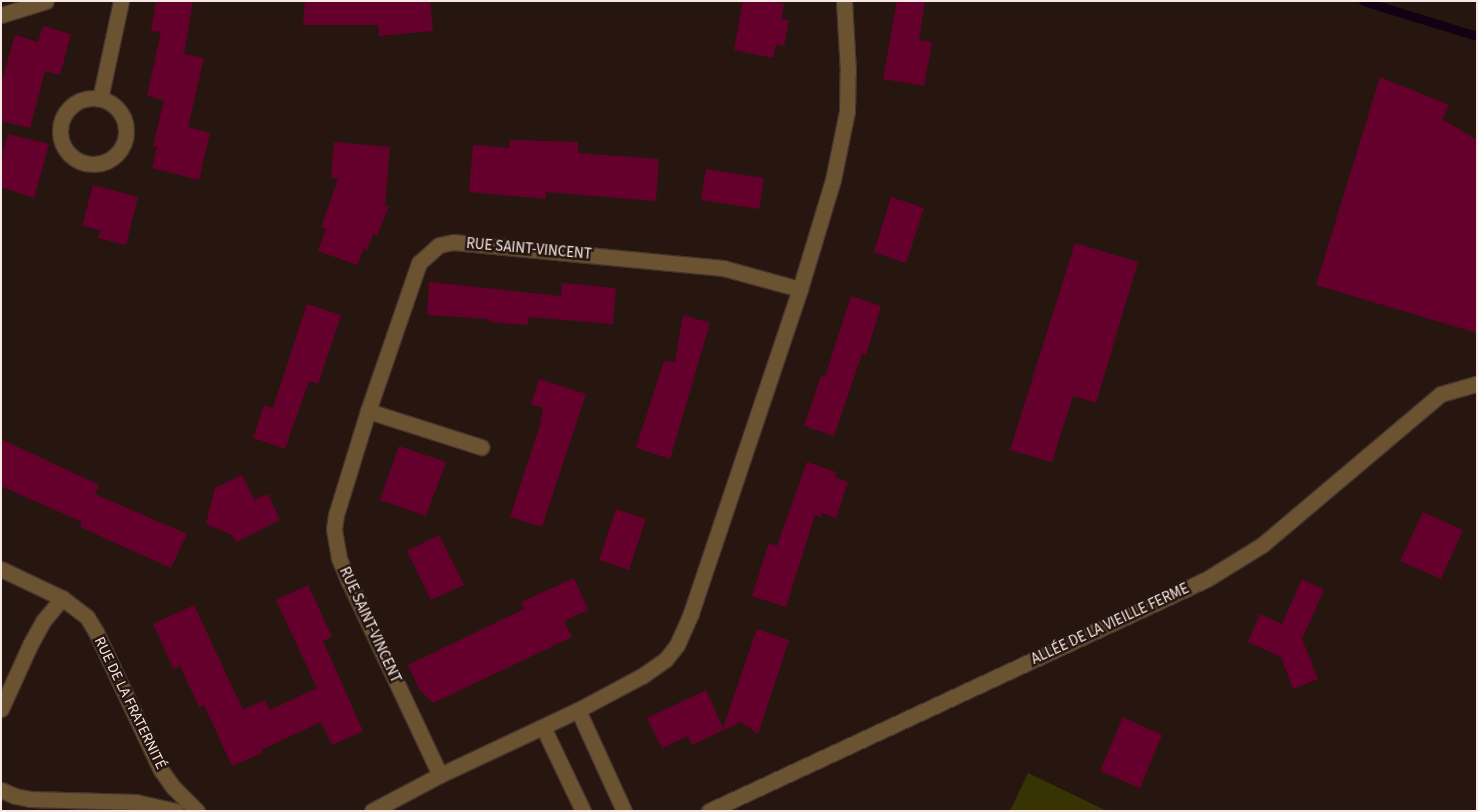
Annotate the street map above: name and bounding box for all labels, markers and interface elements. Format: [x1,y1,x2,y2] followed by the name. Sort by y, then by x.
[466,235,592,263] street label: RUE SAINT-VINCENT
[335,564,405,686] street label: RUE SAINT-VINCENT
[1028,580,1192,668] street label: ALLÉE DE LA VIEILLE FERME
[90,634,170,772] street label: RUE DE LA FRATERNITÉ

